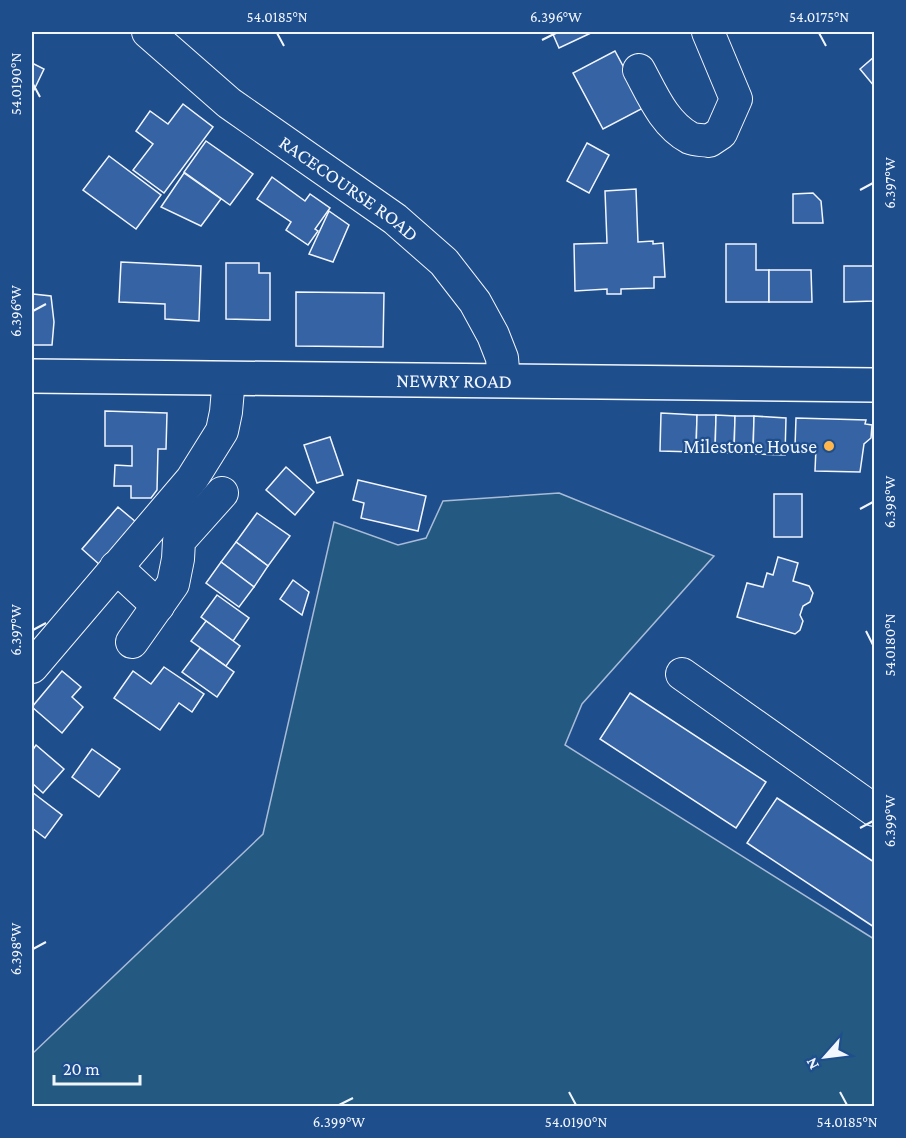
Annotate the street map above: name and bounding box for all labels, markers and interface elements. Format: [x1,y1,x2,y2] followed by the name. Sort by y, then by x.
[246,9,308,25] text: 54.0185°N
[530,9,582,25] text: 6.396°W
[789,9,849,25] text: 54.0175°N
[8,53,24,115] text: 54.0190°N
[275,131,423,246] street label: RACECOURSE ROAD
[882,157,898,209] text: 6.397°W
[8,285,24,337] text: 6.396°W
[396,369,512,392] street label: NEWRY ROAD
[683,435,817,457] place label: Milestone House
[822,439,836,453] marker: Milestone House
[882,475,898,528] text: 6.398°W
[8,604,24,656] text: 6.397°W
[882,613,898,676] text: 54.0180°N
[882,795,898,847] text: 6.399°W
[8,922,24,975] text: 6.398°W
[795,1027,855,1087] north arrow
[54,1048,140,1086] scale bar
[802,1055,822,1073] text: N
[63,1059,100,1079] text: 20 m
[313,1114,365,1130] text: 6.399°W
[545,1114,607,1130] text: 54.0190°N
[816,1114,878,1130] text: 54.0185°N

